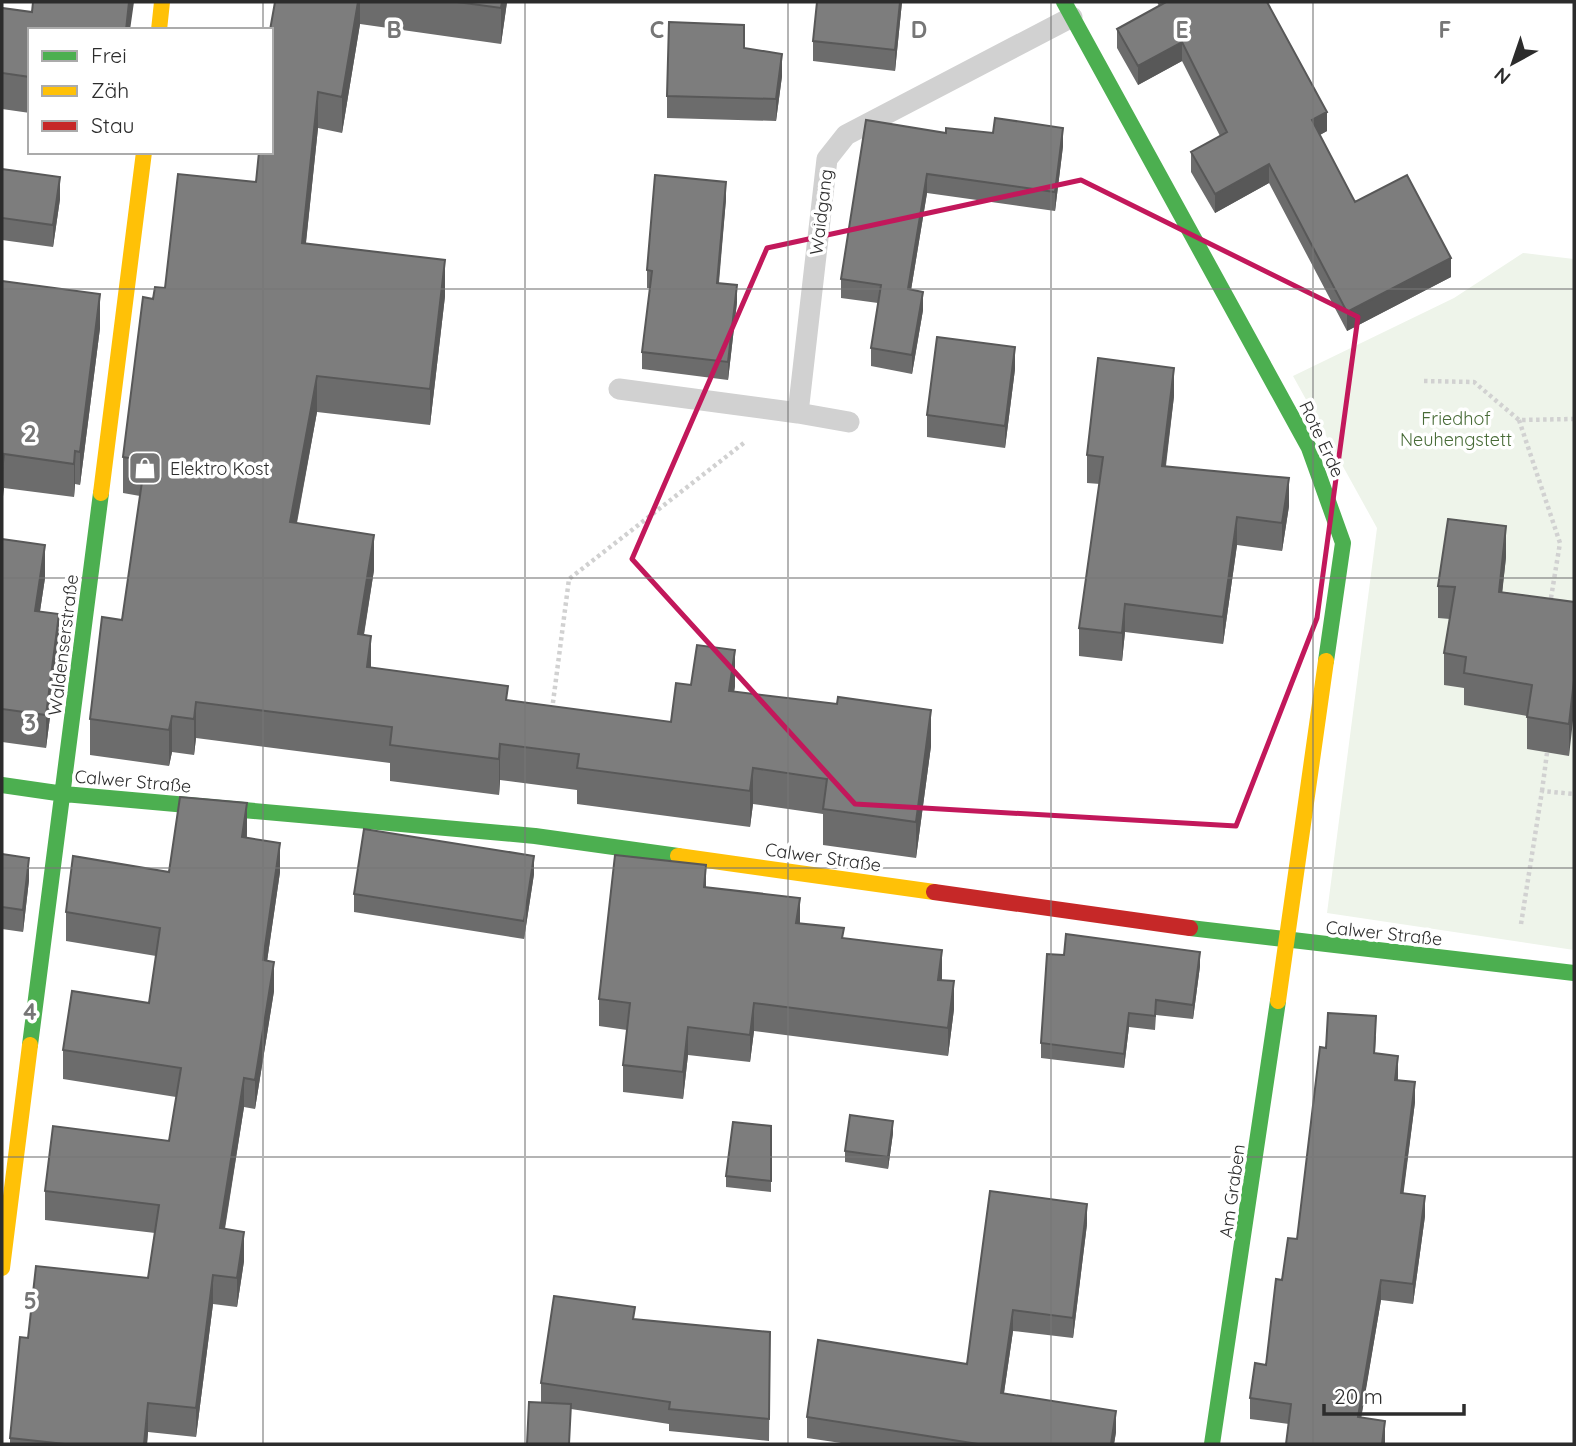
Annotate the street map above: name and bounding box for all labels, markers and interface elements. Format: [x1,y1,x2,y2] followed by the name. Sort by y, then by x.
[386,15,402,44] text: B
[650,15,664,44] text: C
[911,15,927,44] text: D
[1175,15,1189,44] text: E
[1439,15,1451,44] text: F
[28,28,273,154] legend
[1478,28,1548,98] north arrow
[91,42,127,68] text: Frei
[1489,62,1515,90] text: N
[91,77,129,103] text: Zäh
[91,112,134,138] text: Stau
[804,168,838,256] street label: Waidgang
[1294,397,1350,481] street label: Rote Erde
[1400,407,1512,451] park label: Friedhof Neuhengstett
[23,419,37,448] text: 2
[126,449,164,487] shop icon: Elektro Kost
[170,457,270,480] place label: Elektro Kost
[43,573,83,717] street label: Waldenserstraße
[24,708,36,737] text: 3
[74,764,192,798] street label: Calwer Straße
[763,837,883,877] street label: Calwer Straße
[1325,915,1443,951] street label: Calwer Straße
[23,997,37,1026] text: 4
[1214,1143,1250,1239] street label: Am Graben
[23,1286,37,1315] text: 5
[1324,1372,1464,1416] scale bar
[1334,1383,1383,1409] text: 20 m

